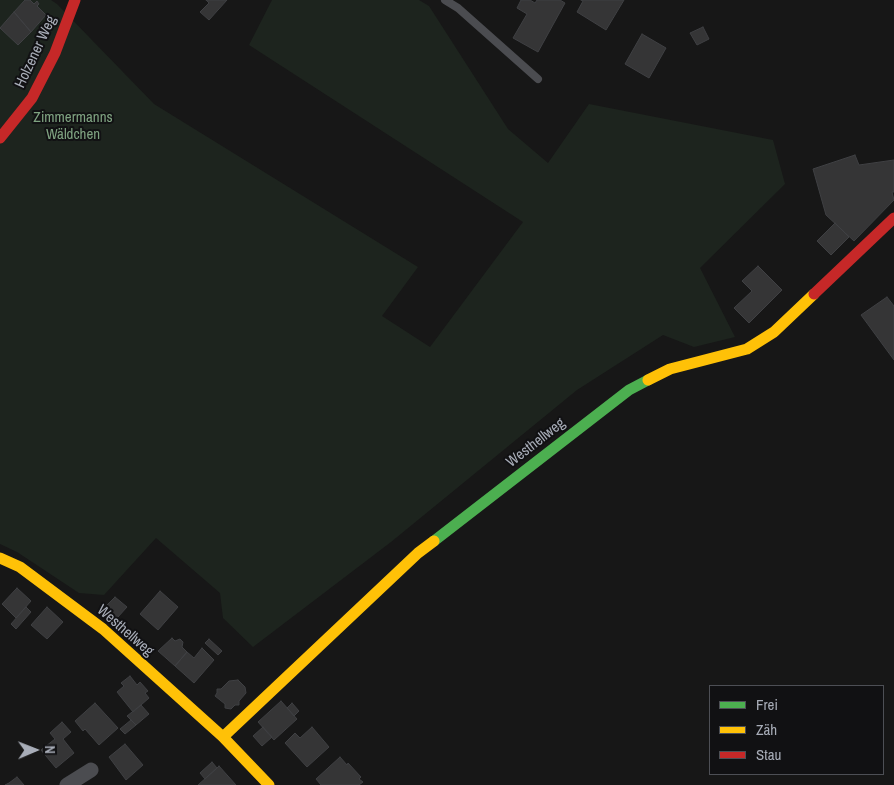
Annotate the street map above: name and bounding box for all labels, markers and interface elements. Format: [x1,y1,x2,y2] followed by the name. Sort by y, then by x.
[11,13,61,91] street label: Holzener Weg
[33,109,113,144] park label: Zimmermanns Wäldchen
[503,415,569,471] street label: Westhellweg
[93,601,157,661] street label: Westhellweg
[709,685,884,775] legend
[756,694,778,715] text: Frei
[756,719,777,740] text: Zäh
[10,725,60,775] north arrow
[756,744,781,765] text: Stau
[41,745,59,754] text: N

